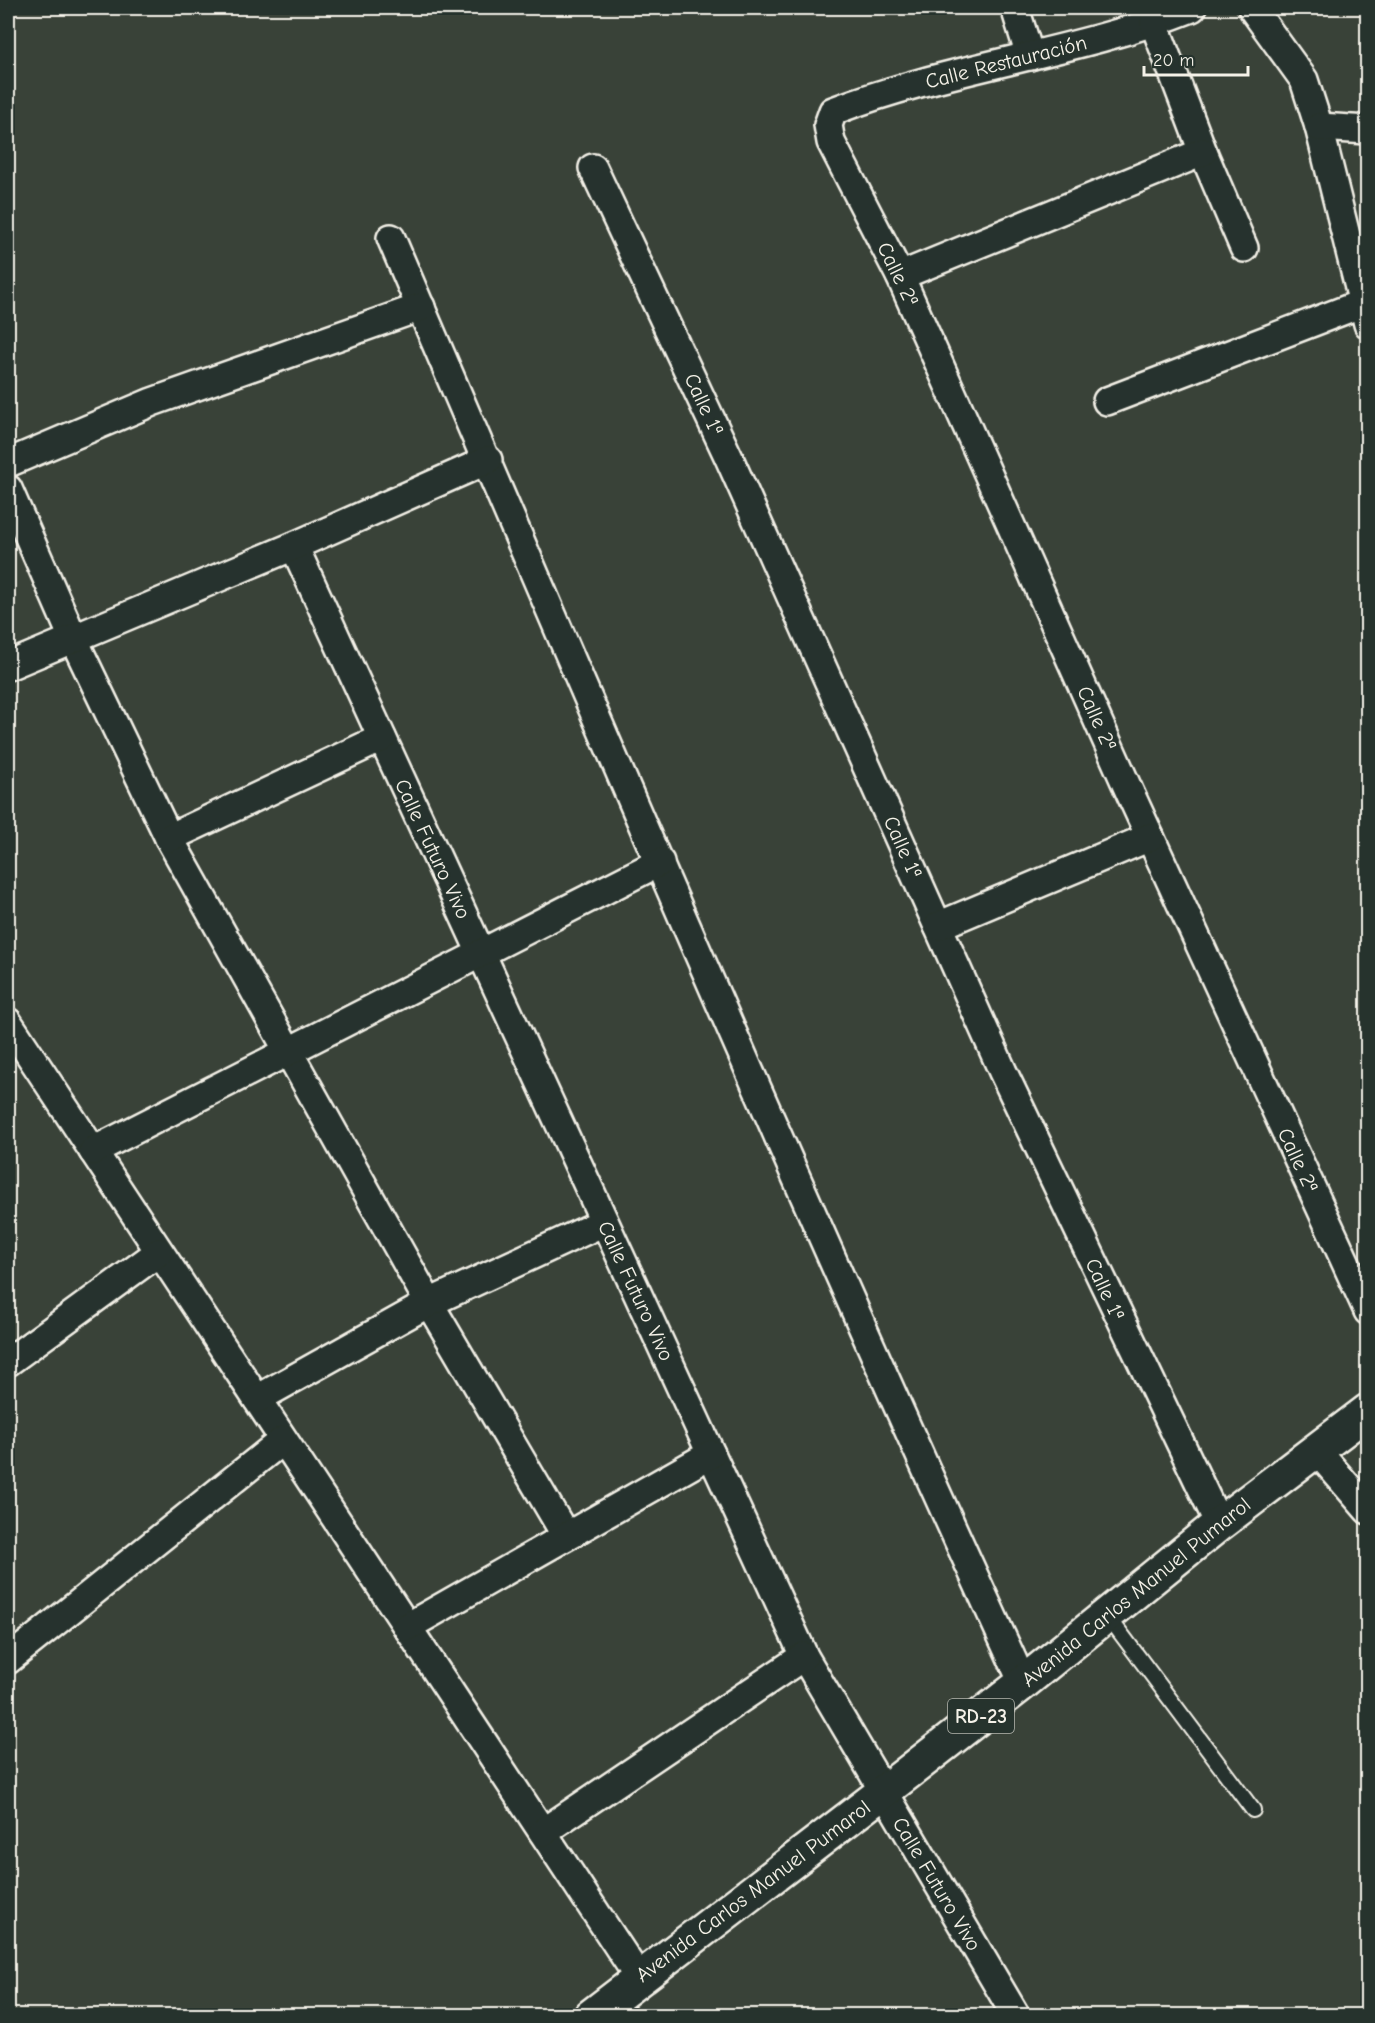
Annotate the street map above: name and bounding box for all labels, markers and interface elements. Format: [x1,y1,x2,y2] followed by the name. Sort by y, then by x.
[923,30,1089,94] street label: Calle Restauración
[1144,39,1248,77] scale bar
[1153,50,1194,71] text: 20 m
[872,238,924,310] street label: Calle 2ª
[679,369,729,439] street label: Calle 1ª
[1072,682,1122,754] street label: Calle 2ª
[390,775,476,923] street label: Calle Futuro Vivo
[879,812,927,882] street label: Calle 1ª
[1273,1124,1323,1196] street label: Calle 2ª
[593,1217,679,1365] street label: Calle Futuro Vivo
[1080,1254,1130,1324] street label: Calle 1ª
[1017,1492,1255,1692] street label: Avenida Carlos Manuel Pumarol
[948,1699,1014,1733] road number: RD-23
[631,1795,875,1987] street label: Avenida Carlos Manuel Pumarol
[888,1813,986,1955] street label: Calle Futuro Vivo

